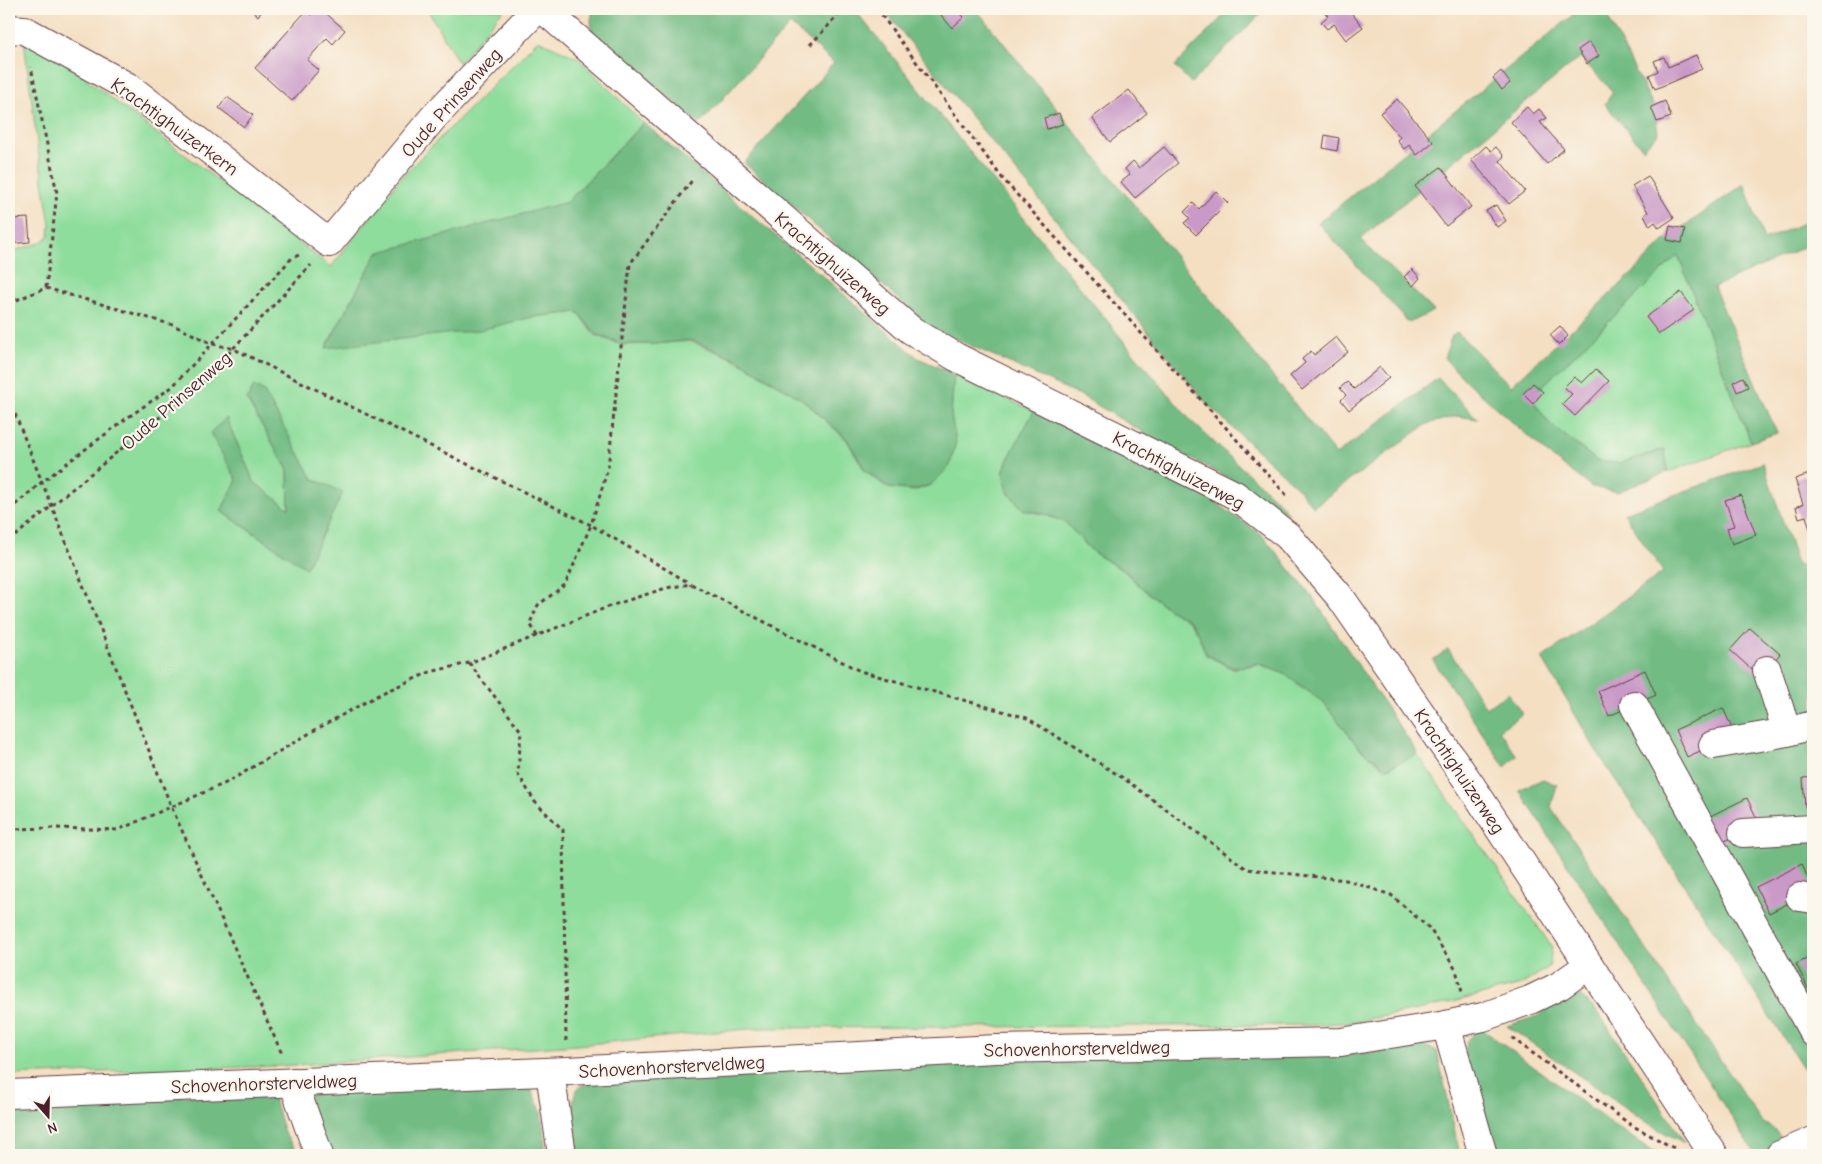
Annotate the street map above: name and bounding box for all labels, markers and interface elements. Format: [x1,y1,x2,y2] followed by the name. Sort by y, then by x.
[397,44,507,162] street label: Oude Prinsenweg
[106,73,242,180] street label: Krachtighuizerkern
[770,207,895,320] street label: Krachtighuizerweg
[117,347,236,455] street label: Oude Prinsenweg
[1109,427,1248,515] street label: Krachtighuizerweg
[1409,705,1509,838] street label: Krachtighuizerweg
[983,1036,1171,1062] street label: Schovenhorsterveldweg
[578,1051,766,1083] street label: Schovenhorsterveldweg
[170,1070,358,1098] street label: Schovenhorsterveldweg
[22,1092,72,1142] north arrow
[45,1118,59,1137] text: N

